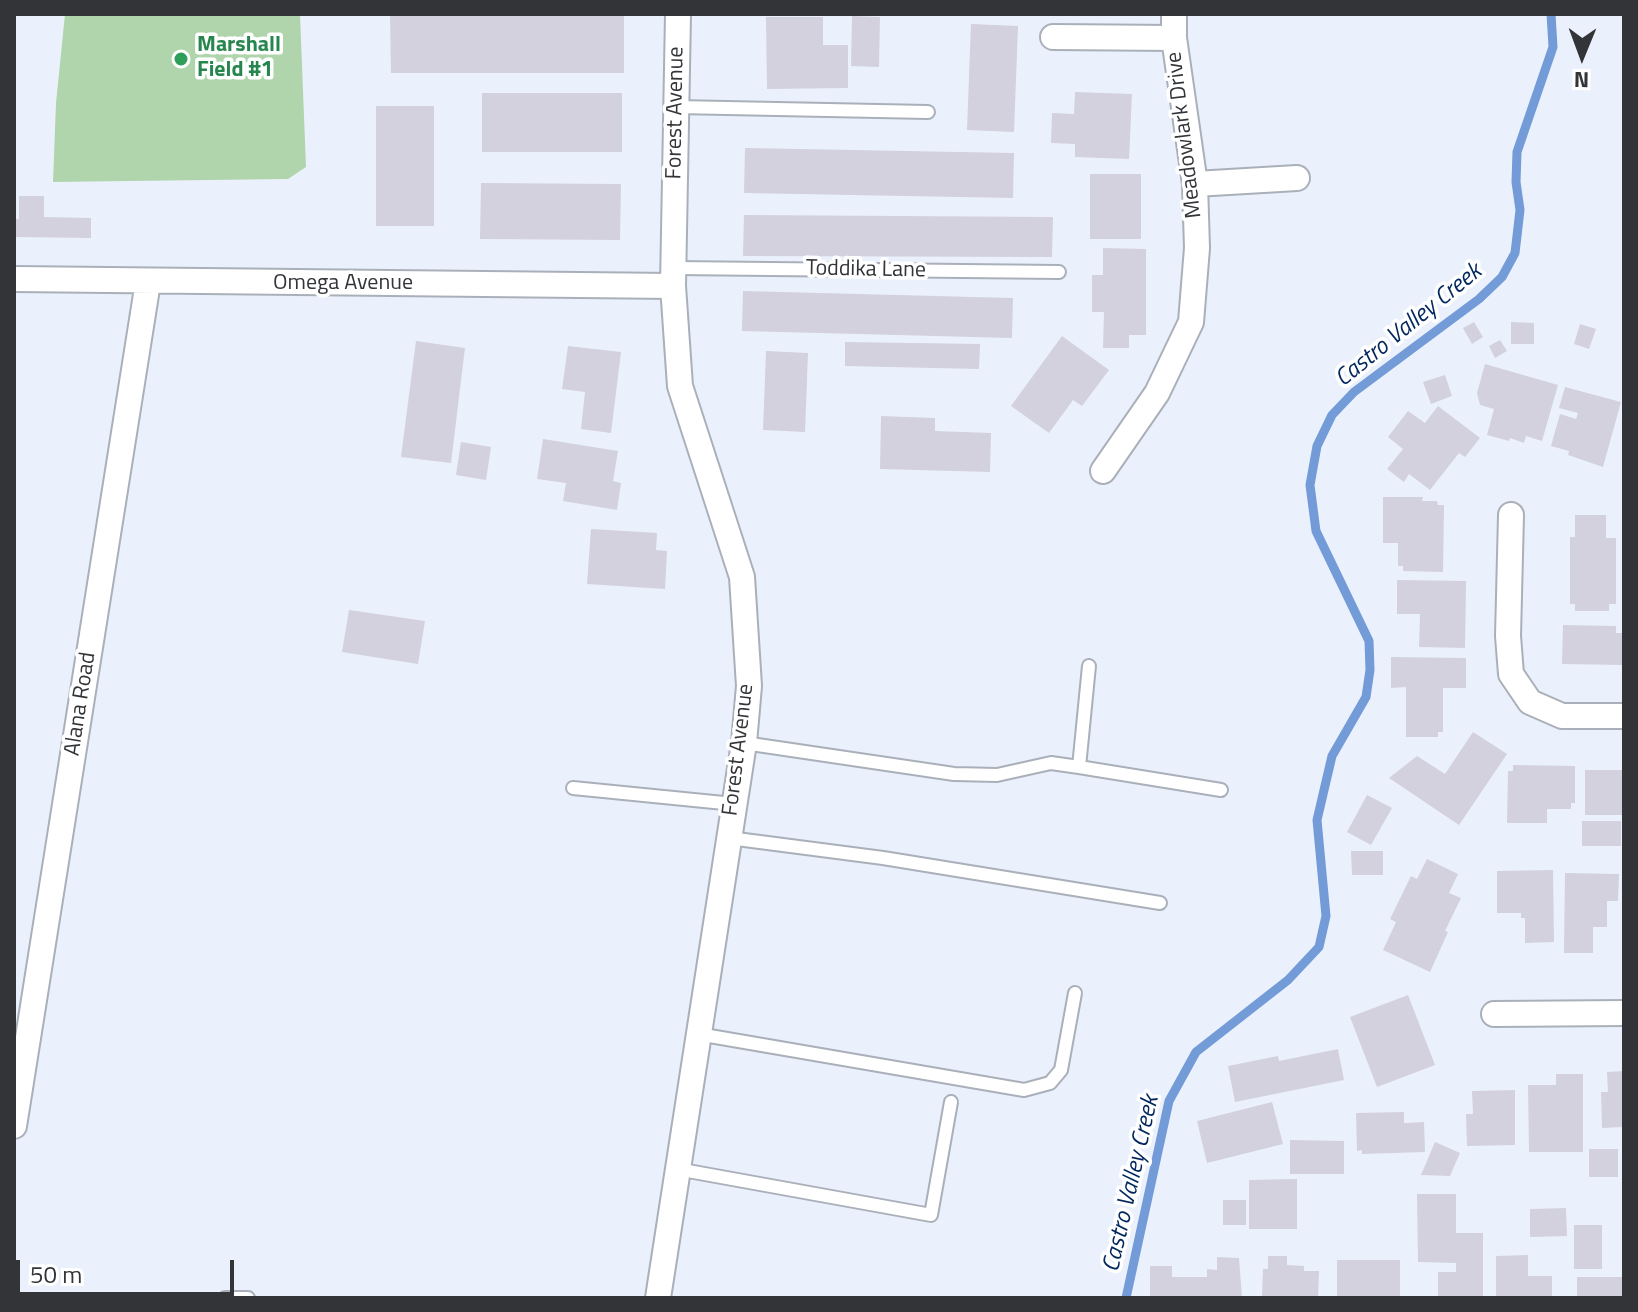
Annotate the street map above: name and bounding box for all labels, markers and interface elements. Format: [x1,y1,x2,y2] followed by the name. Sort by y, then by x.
[1542,16,1622,96] north arrow
[197,33,281,84] place label: Marshall Field #1
[662,46,690,180] street label: Forest Avenue
[172,50,190,68] marker: Marshall Field #1
[1162,50,1208,220] street label: Meadowlark Drive
[1574,63,1590,97] text: N
[806,256,926,284] street label: Toddika Lane
[1330,258,1488,394] water label: Castro Valley Creek
[273,271,413,297] street label: Omega Avenue
[60,650,102,758] street label: Alana Road
[718,682,760,818] street label: Forest Avenue
[1098,1093,1166,1275] water label: Castro Valley Creek
[20,1244,238,1294] scale bar
[30,1256,82,1292] text: 50 m

